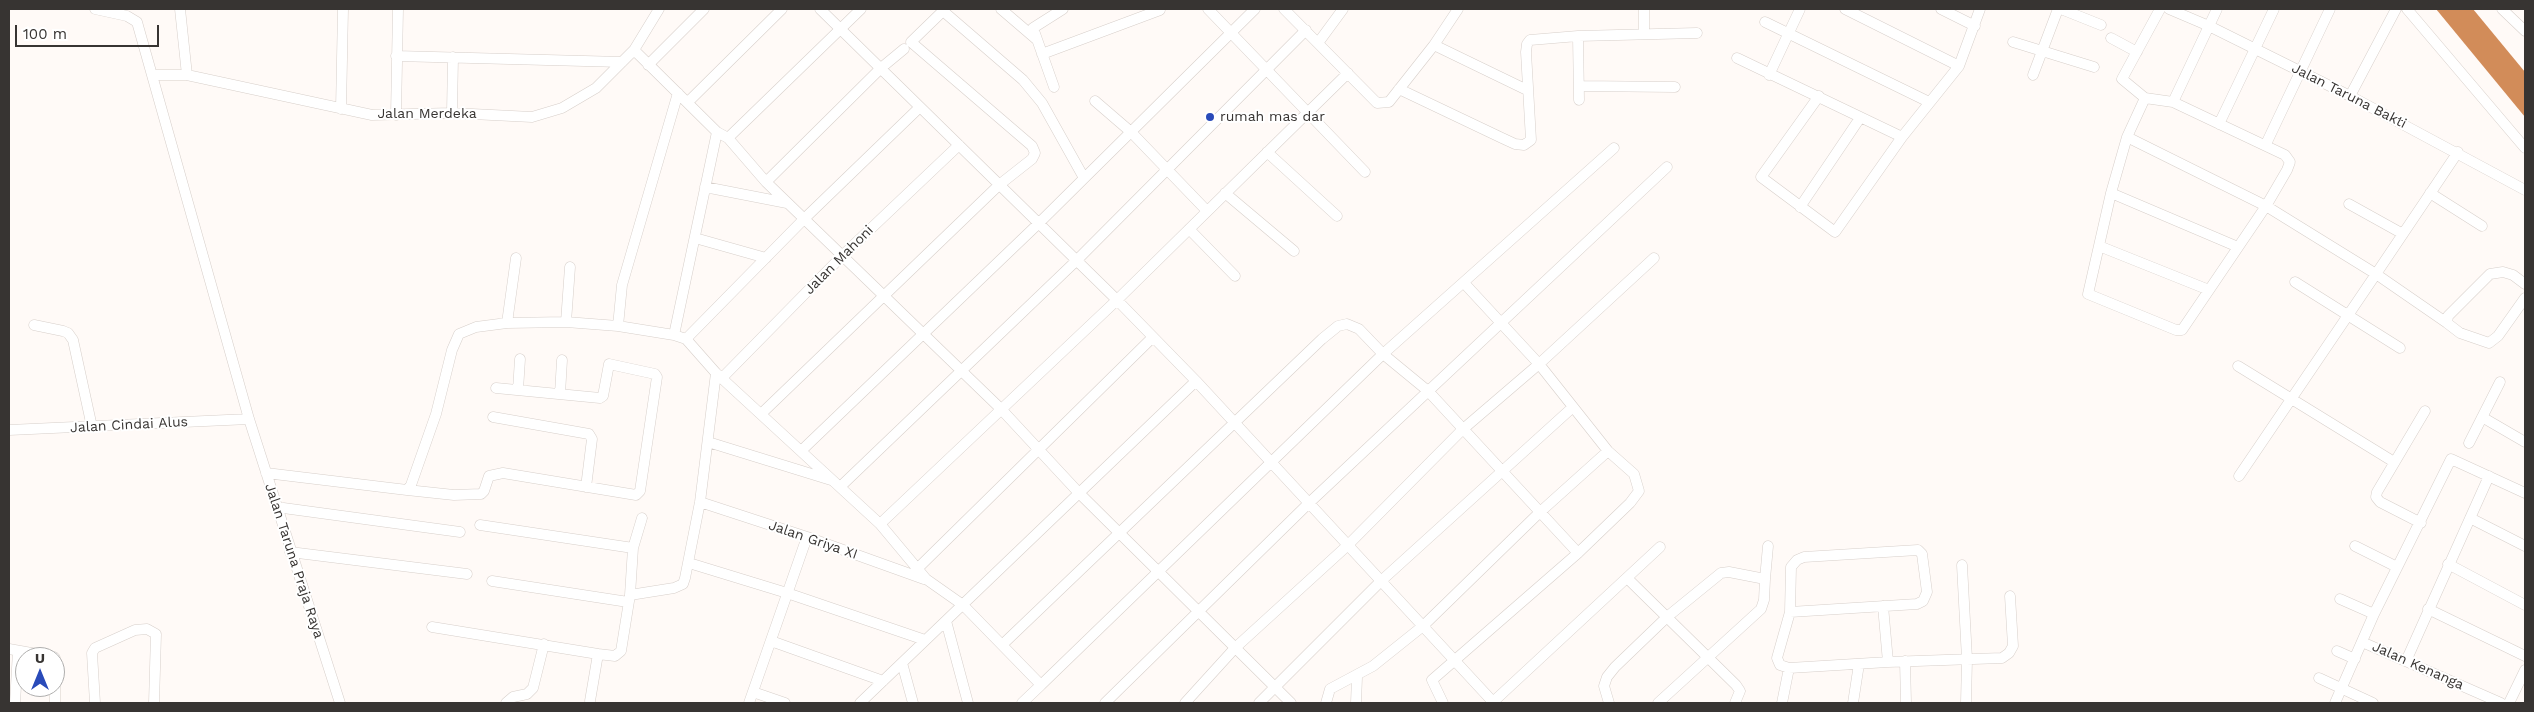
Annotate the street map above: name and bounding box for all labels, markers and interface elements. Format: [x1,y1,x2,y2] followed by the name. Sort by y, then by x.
[18,15,161,47] scale bar
[23,25,67,43] text: 100 m
[2289,60,2409,132] street label: Jalan Taruna Bakti
[377,106,477,122] street label: Jalan Merdeka
[1220,109,1325,125] place label: rumah mas dar
[1204,111,1216,123] marker: rumah mas dar
[801,222,877,298] street label: Jalan Mahoni
[70,414,188,436] street label: Jalan Cindai Alus
[261,481,327,641] street label: Jalan Taruna Praja Raya
[766,517,860,563] street label: Jalan Griya XI
[2370,638,2466,694] street label: Jalan Kenanga
[15,647,65,697] north arrow
[35,650,45,666] text: U

